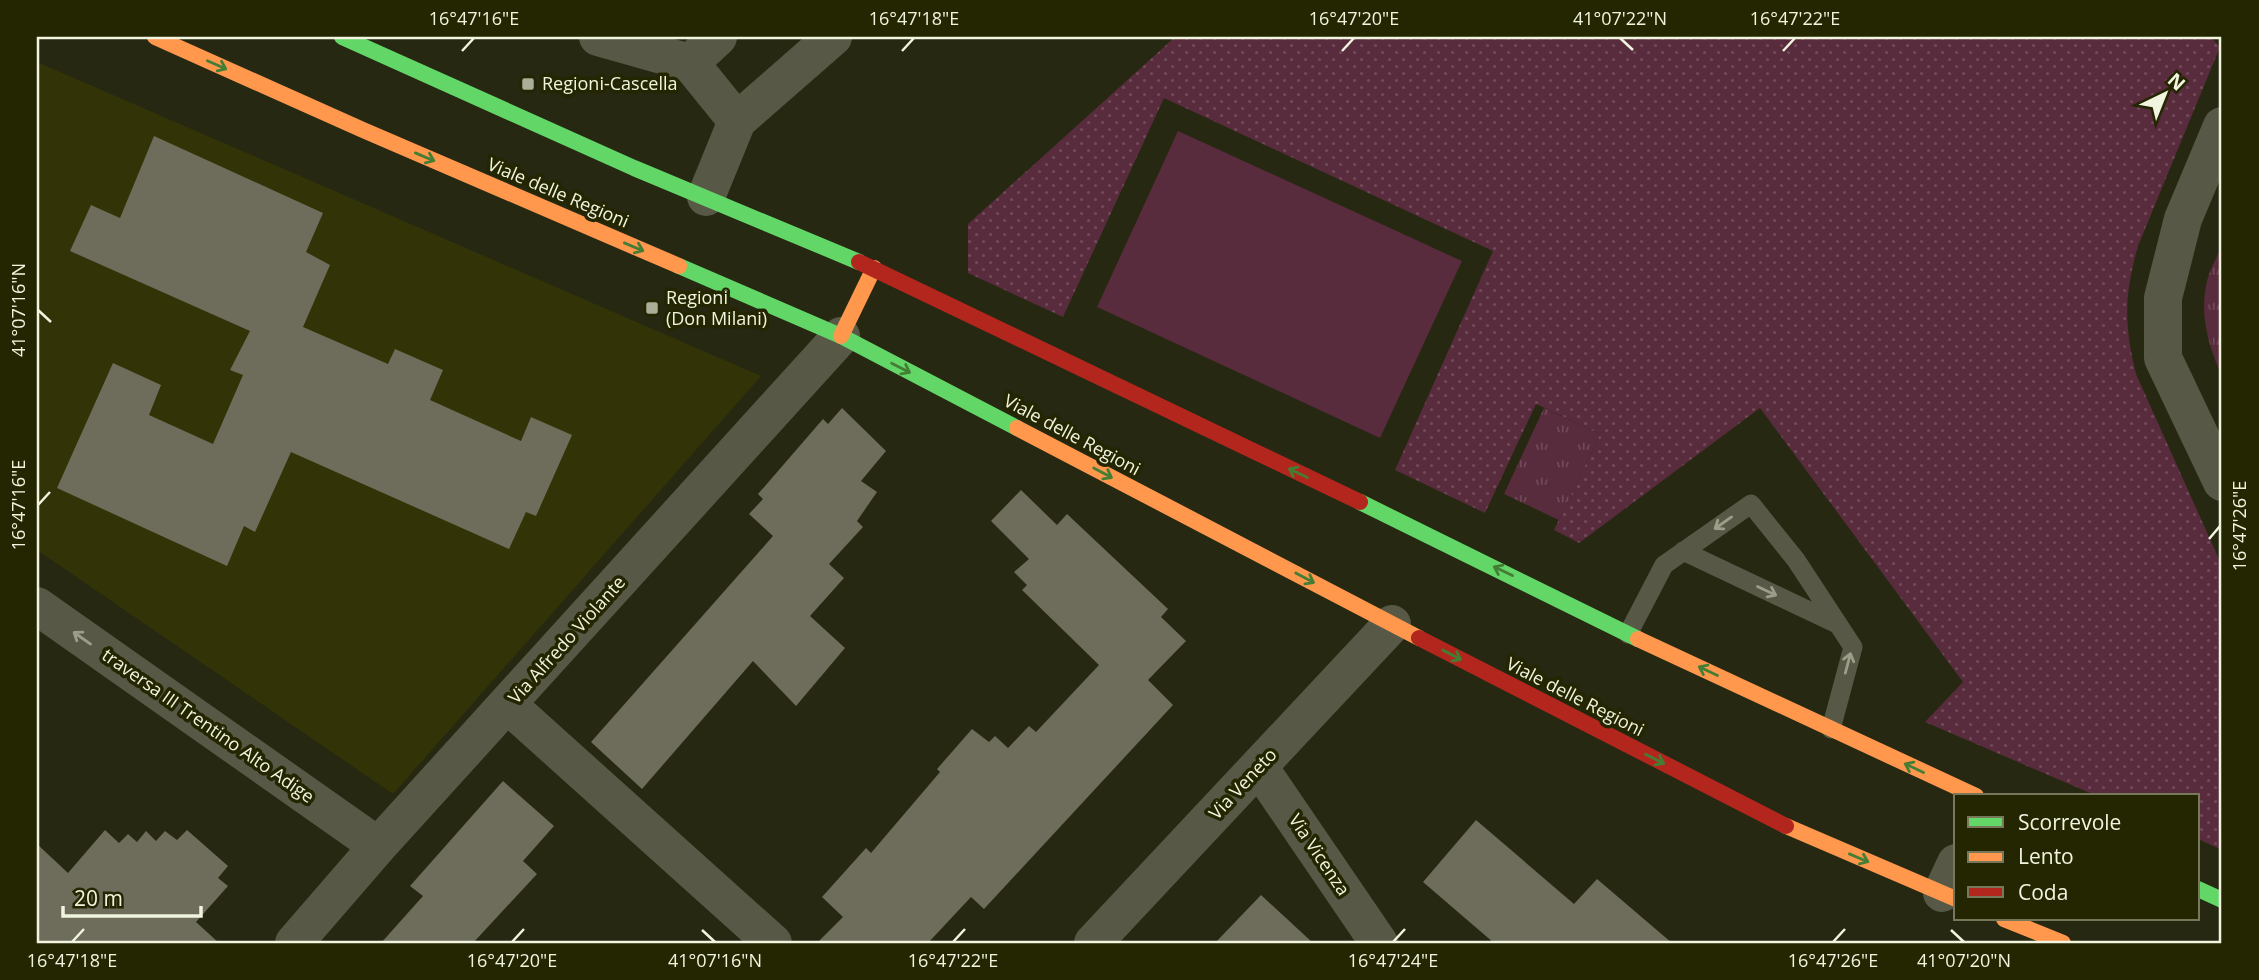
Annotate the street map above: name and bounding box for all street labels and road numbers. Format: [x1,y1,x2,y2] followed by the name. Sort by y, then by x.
[484,151,633,233] street label: Viale delle Regioni
[1000,388,1145,480] street label: Viale delle Regioni
[502,570,630,708] street label: Via Alfredo Violante
[98,643,319,808] street label: traversa III Trentino Alto Adige
[1502,651,1648,741] street label: Viale delle Regioni
[1203,743,1281,824] street label: Via Veneto
[1284,809,1356,900] street label: Via Vicenza

